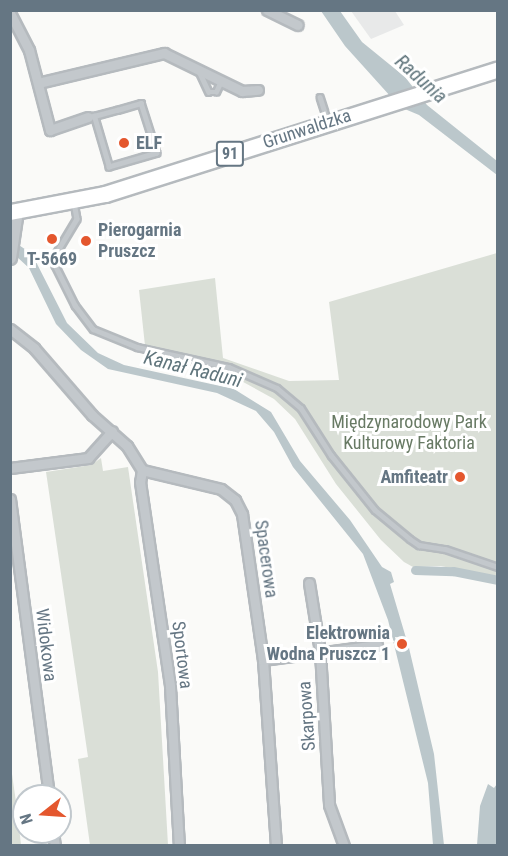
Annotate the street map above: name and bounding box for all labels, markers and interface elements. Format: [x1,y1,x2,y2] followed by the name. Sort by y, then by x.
[390,49,452,109] water label: Radunia
[260,105,354,153] street label: Grunwaldzka
[136,132,162,154] place label: ELF
[117,136,131,150] marker: ELF
[215,141,245,167] road number: 91
[98,220,181,262] place label: Pierogarnia Pruszcz
[45,232,59,246] marker: T-5669
[79,234,93,248] marker: Pierogarnia Pruszcz
[27,248,77,270] place label: T-5669
[141,345,245,393] water label: Kanał Raduni
[331,412,487,454] park label: Międzynarodowy Park Kulturowy Faktoria
[380,466,448,488] place label: Amfiteatr
[453,470,467,484] marker: Amfiteatr
[250,519,282,599] street label: Spacerowa
[31,607,61,683] street label: Widokowa
[167,620,197,690] street label: Sportowa
[267,623,390,666] place label: Elektrownia Wodna Pruszcz 1
[395,637,409,651] marker: Elektrownia Wodna Pruszcz 1
[294,680,320,752] street label: Skarpowa
[12,784,72,844] north arrow
[16,811,37,826] text: N

